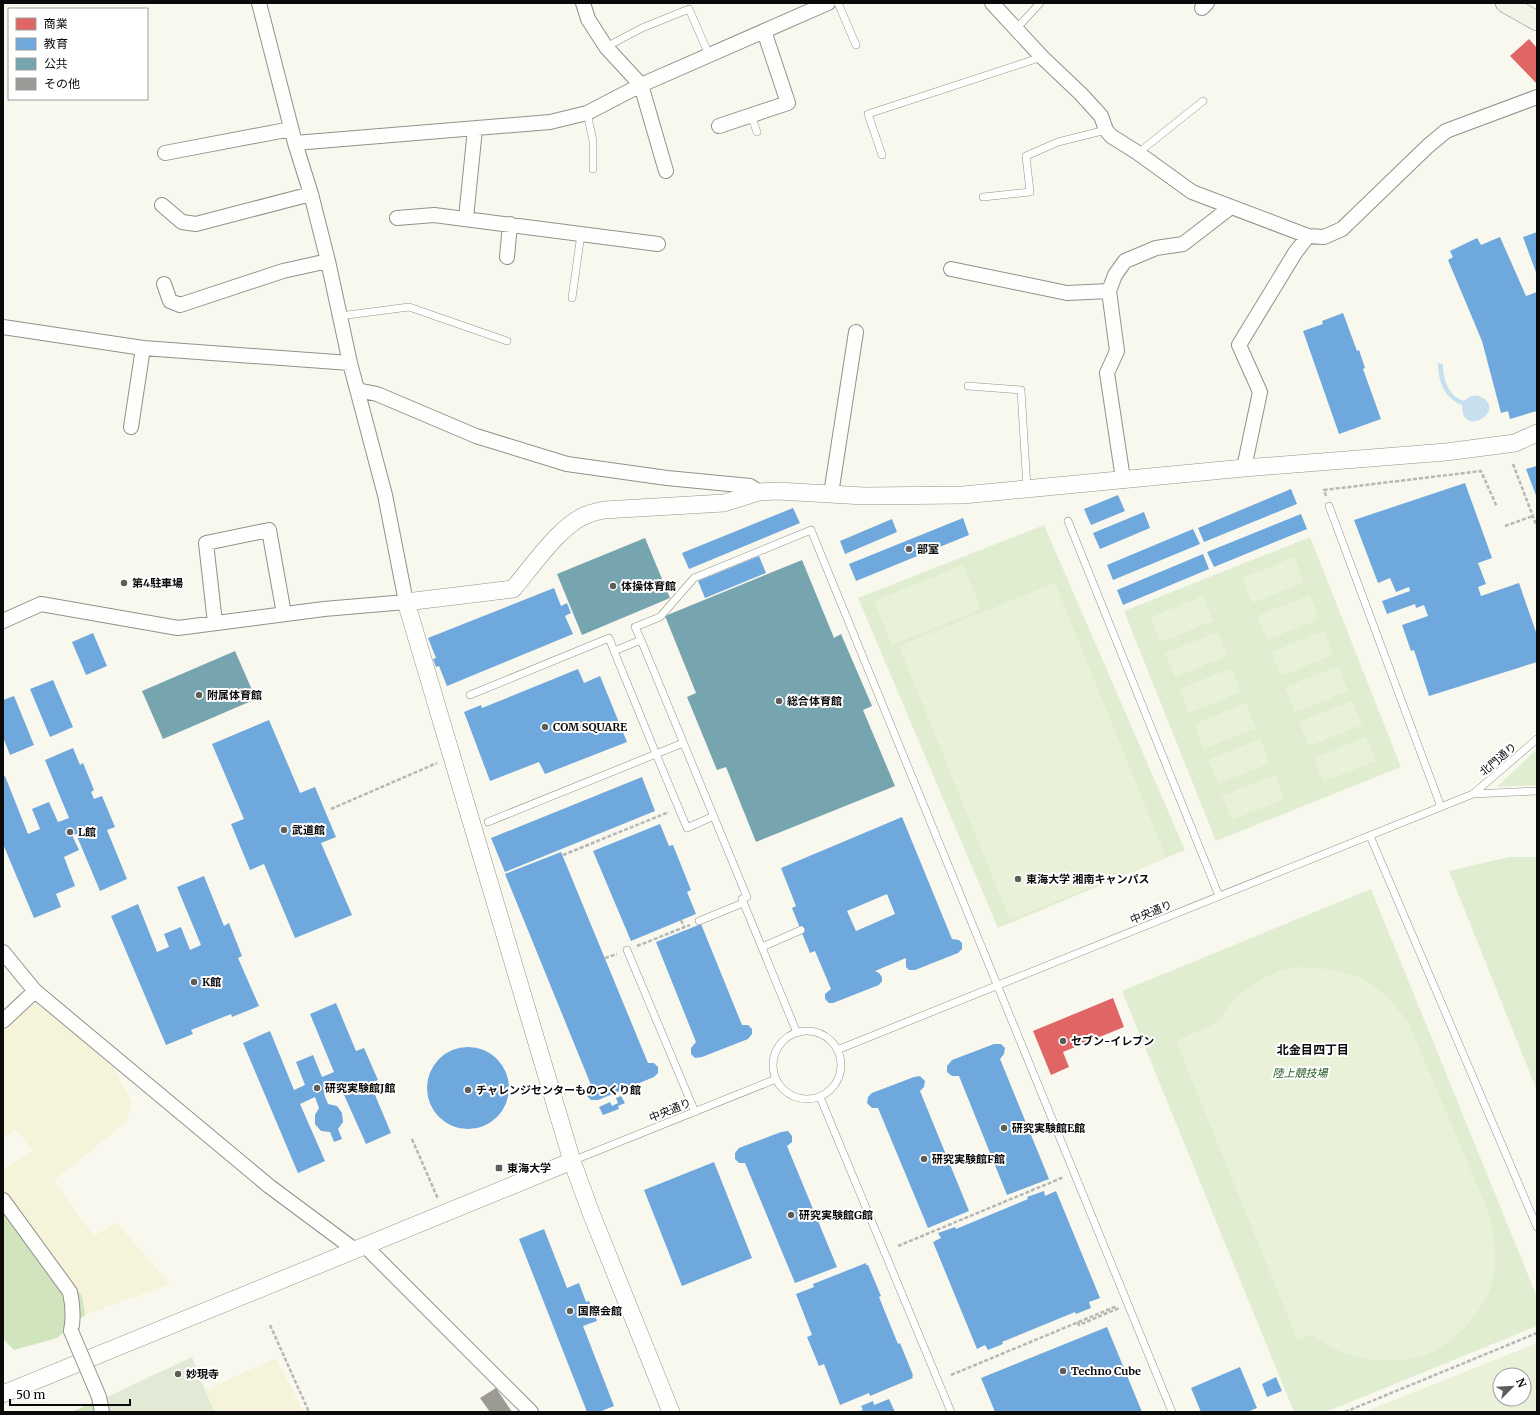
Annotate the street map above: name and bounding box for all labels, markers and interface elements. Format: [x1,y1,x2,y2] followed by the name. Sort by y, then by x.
[8,8,148,100] legend
[44,16,68,31] text: 商業
[44,36,68,51] text: 教育
[44,56,68,71] text: 公共
[44,76,80,91] text: その他
[917,542,939,556] place label: 部室
[904,544,914,554] marker: 部室
[132,576,183,590] place label: 第4駐車場
[119,578,129,588] marker: 第4駐車場
[621,579,676,593] place label: 体操体育館
[608,581,618,591] marker: 体操体育館
[207,688,262,702] place label: 附属体育館
[194,690,204,700] marker: 附属体育館
[787,694,842,708] place label: 総合体育館
[774,696,784,706] marker: 総合体育館
[553,720,628,734] place label: COM SQUARE
[540,722,550,732] marker: COM SQUARE
[1477,739,1519,779] street label: 北門通り
[292,823,325,837] place label: 武道館
[78,825,96,839] place label: L館
[279,825,289,835] marker: 武道館
[65,827,75,837] marker: L館
[1026,872,1150,886] place label: 東海大学 湘南キャンパス
[1013,874,1023,884] marker: 東海大学 湘南キャンパス
[1128,897,1174,927] street label: 中央通り
[202,975,221,989] place label: K館
[189,977,199,987] marker: K館
[1071,1034,1154,1048] place label: セブン-イレブン
[1058,1036,1068,1046] marker: セブン-イレブン
[1277,1042,1349,1057] district label: 北金目四丁目
[1273,1066,1329,1080] park label: 陸上競技場
[325,1081,395,1095] place label: 研究実験館J館
[312,1083,322,1093] marker: 研究実験館J館
[476,1083,641,1097] place label: チャレンジセンターものつくり館
[463,1085,473,1095] marker: チャレンジセンターものつくり館
[647,1095,693,1125] street label: 中央通り
[1012,1121,1085,1135] place label: 研究実験館E館
[999,1123,1009,1133] marker: 研究実験館E館
[932,1152,1005,1166] place label: 研究実験館F館
[919,1154,929,1164] marker: 研究実験館F館
[507,1161,551,1175] place label: 東海大学
[494,1163,504,1173] marker: 東海大学
[799,1208,873,1222] place label: 研究実験館G館
[786,1210,796,1220] marker: 研究実験館G館
[578,1304,622,1318] place label: 国際会館
[565,1306,575,1316] marker: 国際会館
[1071,1364,1141,1378] place label: Techno Cube
[1058,1366,1068,1376] marker: Techno Cube
[186,1367,219,1381] place label: 妙現寺
[1492,1367,1532,1407] north arrow
[173,1369,183,1379] marker: 妙現寺
[1513,1376,1529,1390] text: N
[10,1381,130,1407] scale bar
[16,1387,45,1402] text: 50 m

